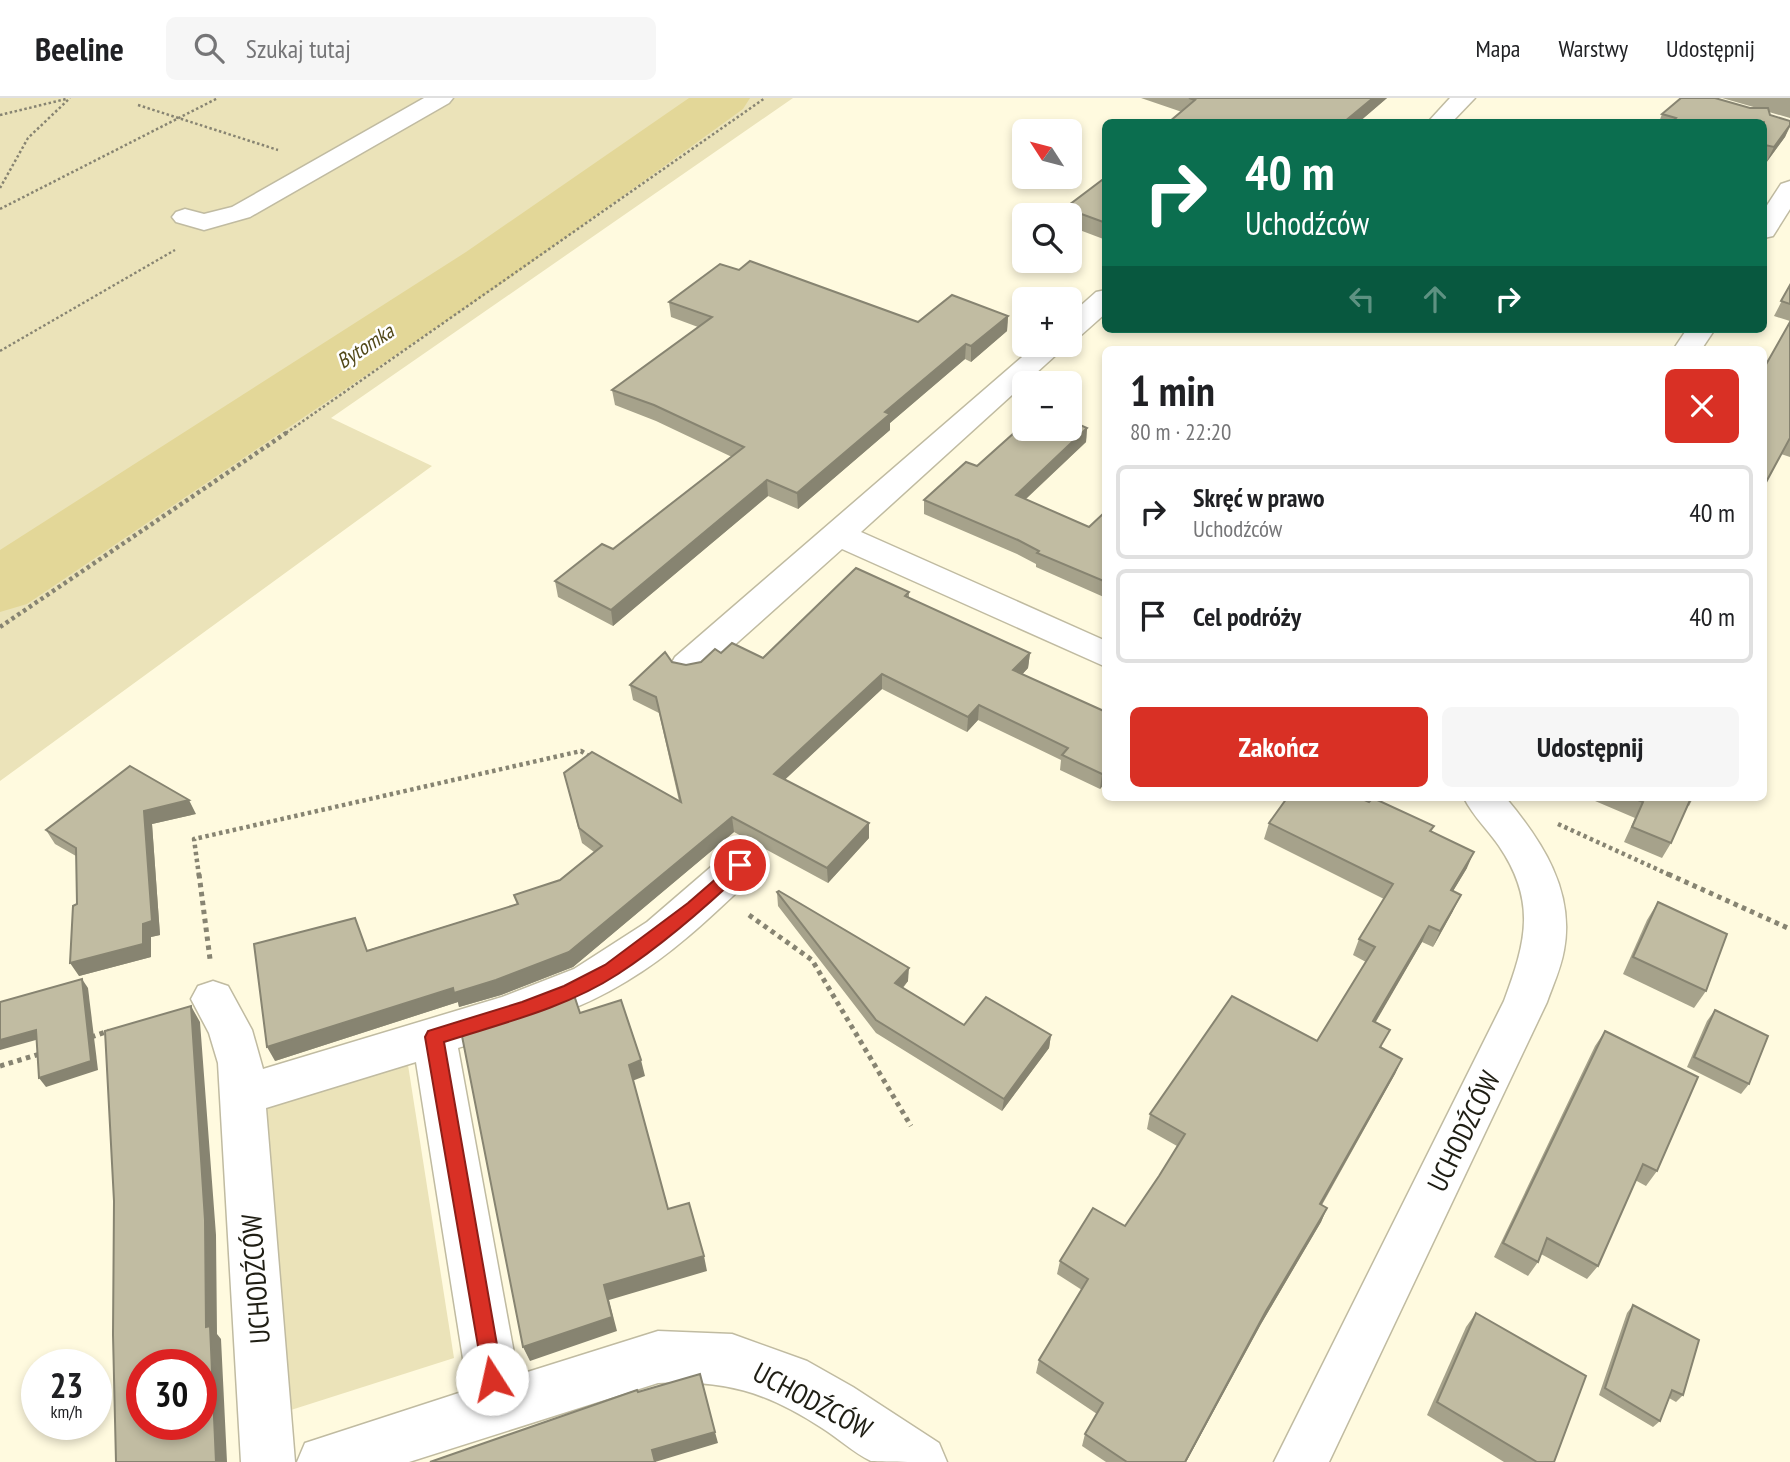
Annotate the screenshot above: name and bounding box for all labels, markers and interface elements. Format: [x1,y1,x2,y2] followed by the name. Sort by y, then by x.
[166,17,656,80] search box
[35,27,124,70] text: Beeline
[190,29,228,67] icon: search
[246,32,351,65] text: Szukaj tutaj
[1476,33,1520,64] text: Mapa
[1558,33,1628,64] text: Warstwy
[1666,33,1755,64] text: Udostępnij
[1012,119,1082,189] north arrow
[1012,119,1082,441] map controls
[1245,140,1334,204] text: 40 m
[1130,147,1221,238] icon: right
[1245,202,1369,244] text: Uchodźców
[1012,203,1082,273] button: search
[1343,280,1381,318] icon: left
[1416,280,1454,318] icon: ahead
[1489,280,1527,318] icon: right
[1012,287,1082,357] button: +
[331,317,400,374] water label: Bytomka
[1130,363,1215,418] text: 1 min
[1665,369,1739,443] button: close
[1012,371,1082,441] button: −
[1130,417,1231,446] text: 80 m · 22:20
[1193,481,1324,514] text: Skręć w prawo
[1134,493,1172,531] icon: right
[1689,496,1735,529] text: 40 m
[1193,514,1282,543] text: Uchodźców
[1134,597,1172,635] icon: arrive
[1193,600,1301,633] text: Cel podróży
[1689,600,1735,633] text: 40 m
[1130,707,1428,787] button: Zakończ
[1442,707,1739,787] button: Udostępnij
[710,835,770,895] pin
[721,846,759,884] icon: arrive
[1418,1064,1508,1197] street label: UCHODŹCÓW
[232,1213,278,1345] street label: UCHODŹCÓW
[455,1342,529,1416] position arrow
[126,1349,217,1440] speed limit sign: 30
[747,1353,879,1447] street label: UCHODŹCÓW
[50,1362,83,1408] text: 23
[51,1400,82,1423] text: km/h

